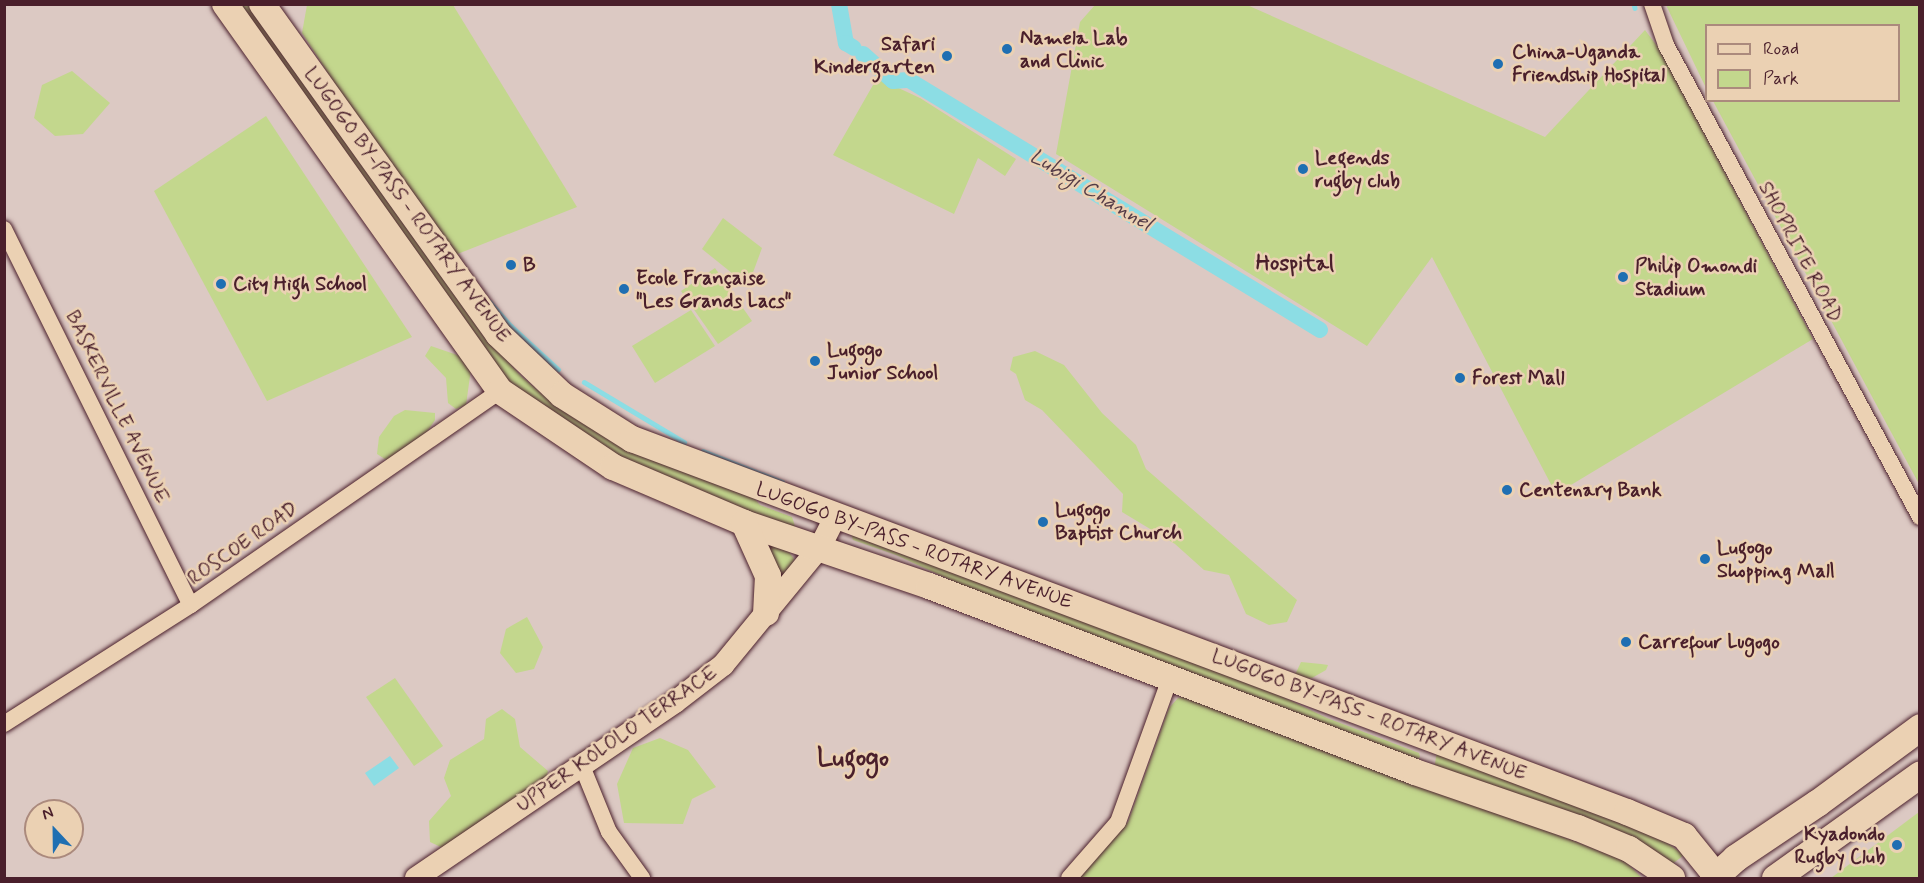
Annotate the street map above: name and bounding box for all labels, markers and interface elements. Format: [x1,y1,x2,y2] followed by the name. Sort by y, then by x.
[1705,24,1900,102] legend
[1020,26,1127,73] place label: Namela Lab and Clinic
[814,33,935,80] place label: Safari Kindergarten
[1763,37,1799,61] text: Road
[998,40,1016,58] marker: Namela Lab and Clinic
[1512,40,1675,87] place label: China-Uganda Friendship Hospital
[940,49,954,63] marker: Safari Kindergarten
[1489,55,1507,73] marker: China-Uganda Friendship Hospital
[298,61,516,349] street label: LUGOGO BY-PASS - ROTARY AVENUE
[1763,67,1799,91] text: Park
[1025,144,1157,236] water label: Lubigi Channel
[1315,146,1401,193] place label: Legends rugby club
[1296,162,1310,176] marker: Legends rugby club
[1753,179,1847,325] street label: SHOPRITE ROAD
[1256,252,1334,278] district label: Hospital
[523,253,536,277] place label: B
[1635,254,1751,301] place label: Philip Omondi Stadium
[504,258,518,272] marker: B
[636,266,796,313] place label: Ecole Française "Les Grands Lacs"
[1616,270,1630,284] marker: Philip Omondi Stadium
[233,272,367,296] place label: City High School
[214,277,228,291] marker: City High School
[617,282,631,296] marker: Ecole Française "Les Grands Lacs"
[60,307,174,507] street label: BASKERVILLE AVENUE
[827,338,938,385] place label: Lugogo Junior School
[808,354,822,368] marker: Lugogo Junior School
[1472,366,1564,390] place label: Forest Mall
[1453,371,1467,385] marker: Forest Mall
[751,477,1077,615] street label: LUGOGO BY-PASS - ROTARY AVENUE
[1519,478,1662,502] place label: Centenary Bank
[1500,483,1514,497] marker: Centenary Bank
[183,497,303,591] street label: ROSCOE ROAD
[1055,498,1182,545] place label: Lugogo Baptist Church
[1036,515,1050,529] marker: Lugogo Baptist Church
[1717,536,1833,583] place label: Lugogo Shopping Mall
[1698,552,1712,566] marker: Lugogo Shopping Mall
[1638,630,1783,654] place label: Carrefour Lugogo
[1619,635,1633,649] marker: Carrefour Lugogo
[1207,643,1531,787] street label: LUGOGO BY-PASS - ROTARY AVENUE
[514,662,720,816] street label: UPPER KOLOLO TERRACE
[817,744,889,776] district label: Lugogo
[24,799,84,859] north arrow
[39,802,57,825] text: N
[1790,822,1885,869] place label: Kyadondo Rugby Club
[1890,838,1904,852] marker: Kyadondo Rugby Club

